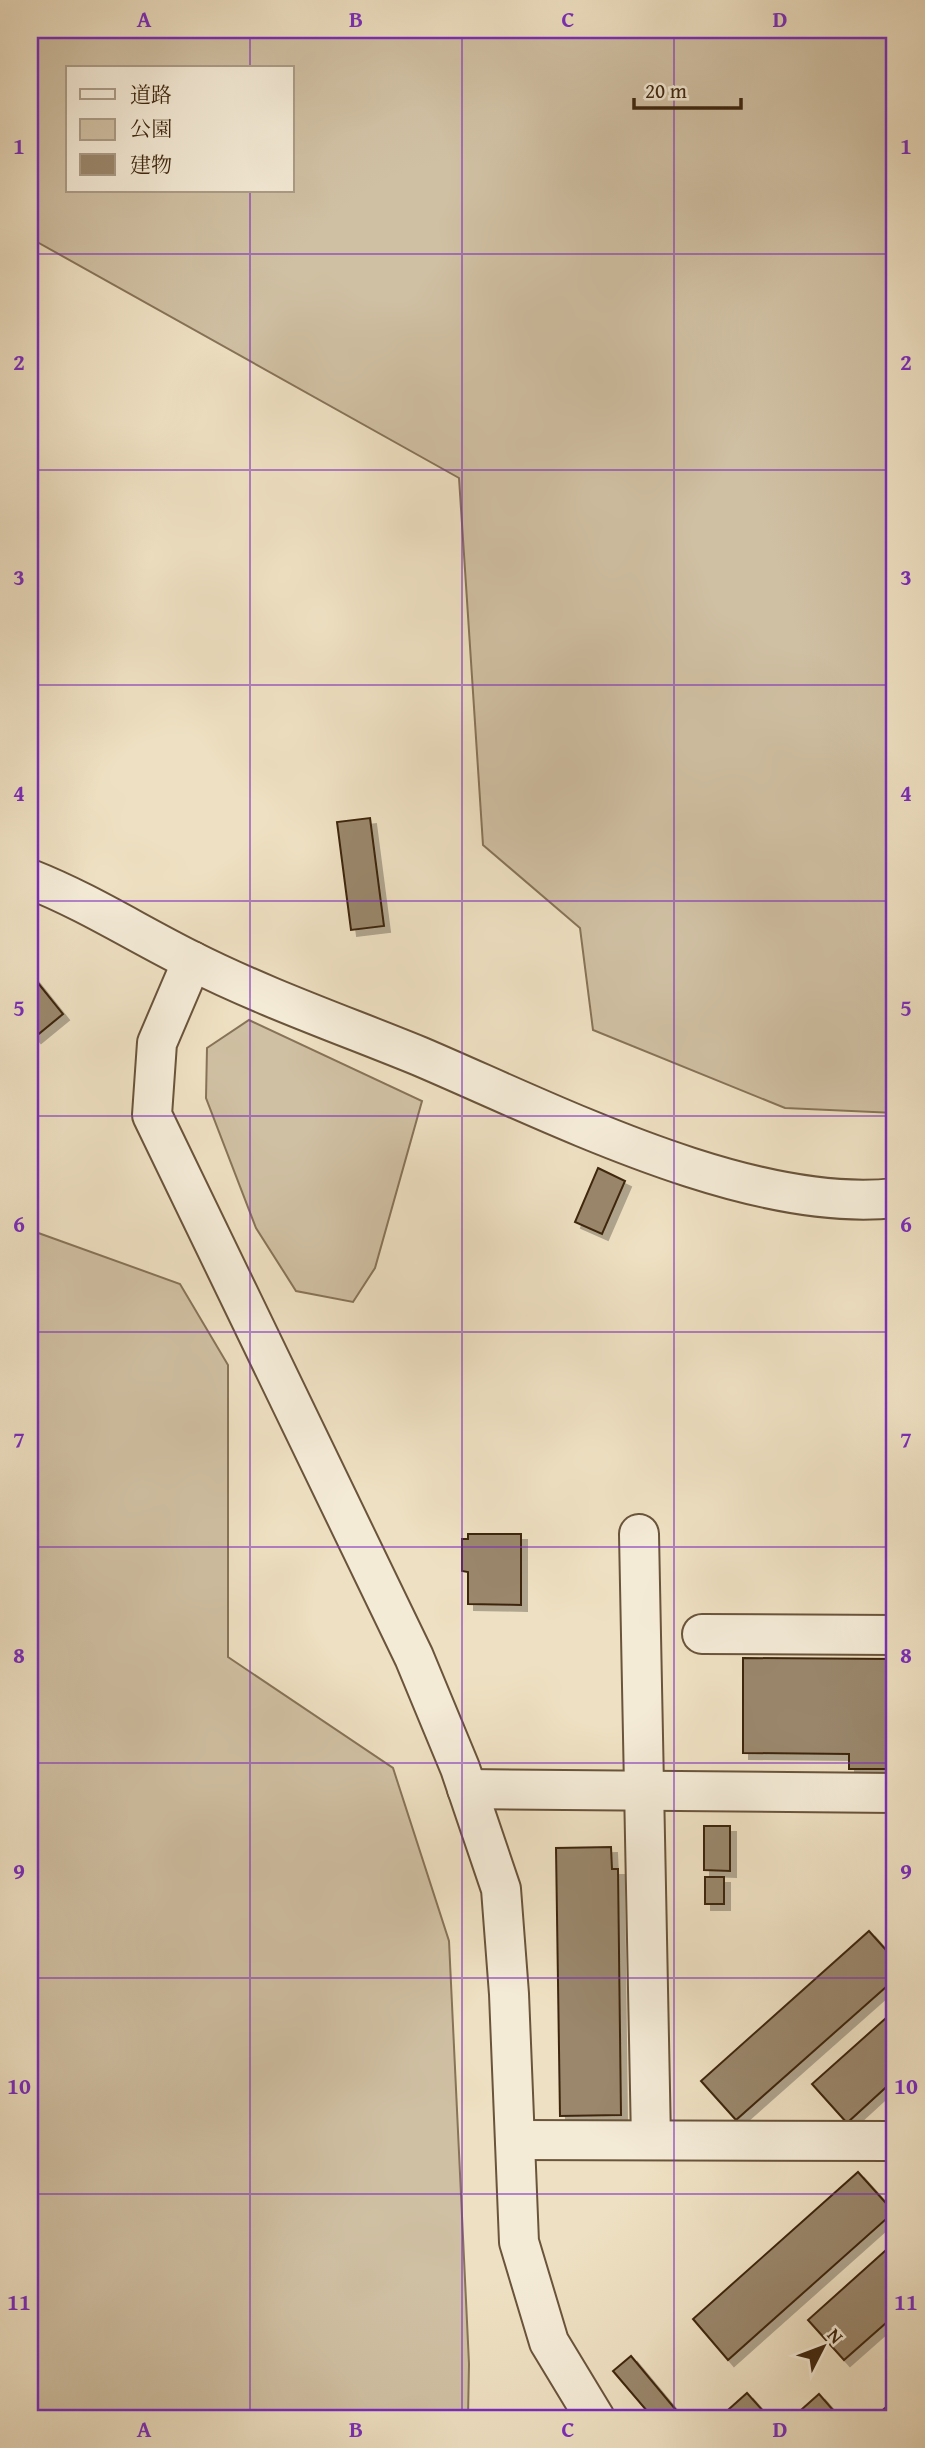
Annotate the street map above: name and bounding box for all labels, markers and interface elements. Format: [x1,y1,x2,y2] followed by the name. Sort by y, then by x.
[137,2,152,35] text: A
[349,2,363,35] text: B
[561,2,575,35] text: C
[773,2,788,35] text: D
[66,66,294,192] legend
[634,66,741,110] scale bar
[645,75,687,106] text: 20 m
[130,79,172,110] text: 道路
[130,113,172,144] text: 公園
[13,129,25,162] text: 1
[900,129,912,162] text: 1
[130,149,172,180] text: 建物
[13,345,25,378] text: 2
[900,345,912,378] text: 2
[13,560,25,593] text: 3
[900,560,912,593] text: 3
[13,776,25,809] text: 4
[900,776,912,809] text: 4
[13,991,25,1024] text: 5
[900,991,912,1024] text: 5
[13,1207,25,1240] text: 6
[900,1207,912,1240] text: 6
[13,1423,25,1456] text: 7
[900,1423,912,1456] text: 7
[13,1638,25,1671] text: 8
[900,1638,912,1671] text: 8
[13,1854,25,1887] text: 9
[900,1854,912,1887] text: 9
[7,2069,31,2102] text: 10
[894,2069,918,2102] text: 10
[7,2285,31,2318] text: 11
[894,2285,918,2318] text: 11
[788,2312,858,2382] north arrow
[821,2322,850,2350] text: N
[137,2412,152,2445] text: A
[349,2412,363,2445] text: B
[561,2412,575,2445] text: C
[773,2412,788,2445] text: D

